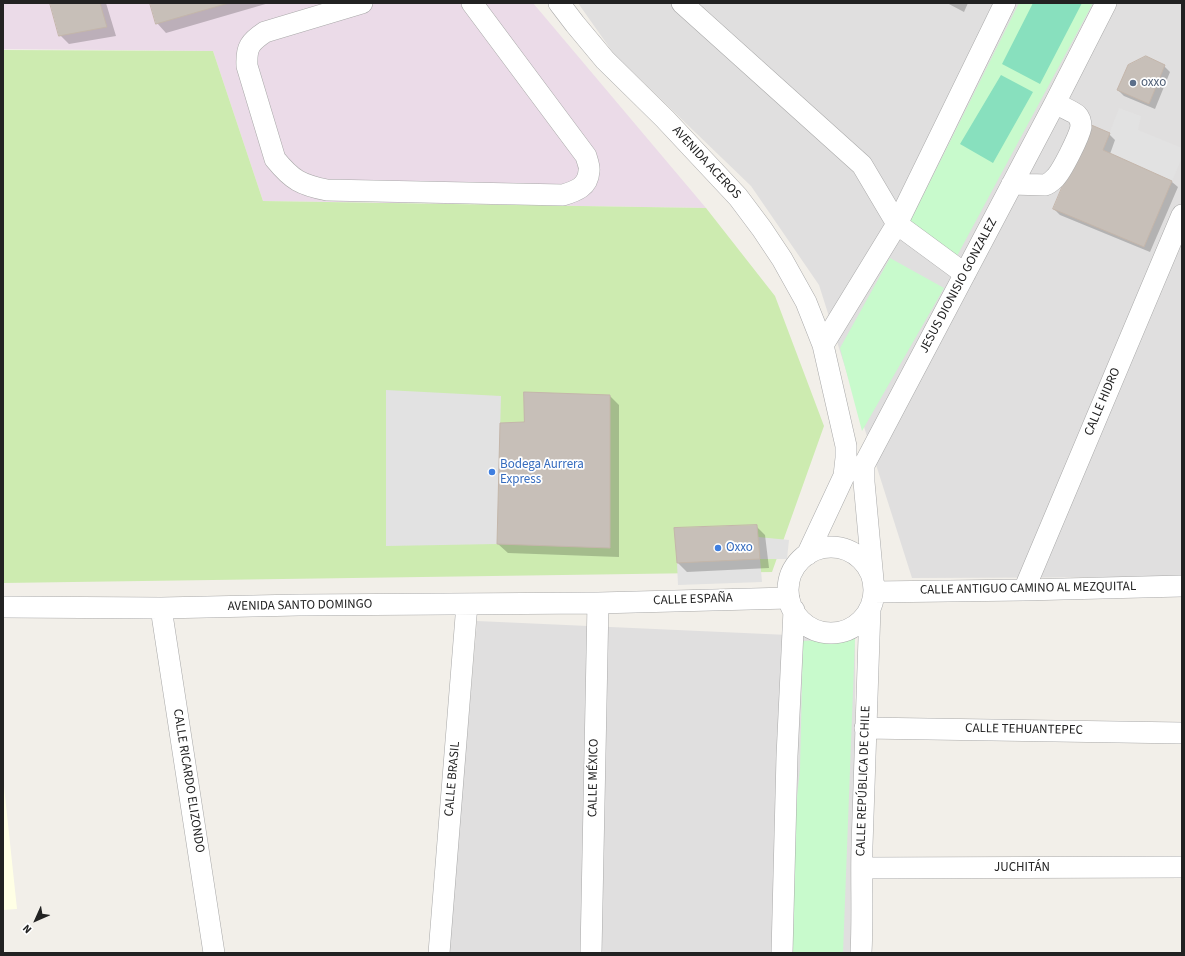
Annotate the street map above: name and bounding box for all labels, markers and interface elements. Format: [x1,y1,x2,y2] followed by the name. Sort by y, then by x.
[1141,75,1166,91] place label: oxxo
[1128,78,1138,88] marker: oxxo
[668,123,744,203] street label: AVENIDA ACEROS
[917,216,1001,356] street label: JESUS DIONISIO GONZALEZ
[1082,366,1124,438] street label: CALLE HIDRO
[500,457,584,488] place label: Bodega Aurrera Express
[487,467,497,477] marker: Bodega Aurrera Express
[726,540,753,556] place label: Oxxo
[713,543,723,553] marker: Oxxo
[920,579,1136,599] street label: CALLE ANTIGUO CAMINO AL MEZQUITAL
[653,591,733,609] street label: CALLE ESPAÑA
[228,597,372,615] street label: AVENIDA SANTO DOMINGO
[854,705,874,857] street label: CALLE REPÚBLICA DE CHILE
[169,708,207,854] street label: CALLE RICARDO ELIZONDO
[965,721,1083,739] street label: CALLE TEHUANTEPEC
[586,739,602,817] street label: CALLE MÉXICO
[442,741,464,817] street label: CALLE BRASIL
[994,860,1050,876] street label: JUCHITÁN
[16,900,56,940] north arrow
[19,921,35,937] text: N

